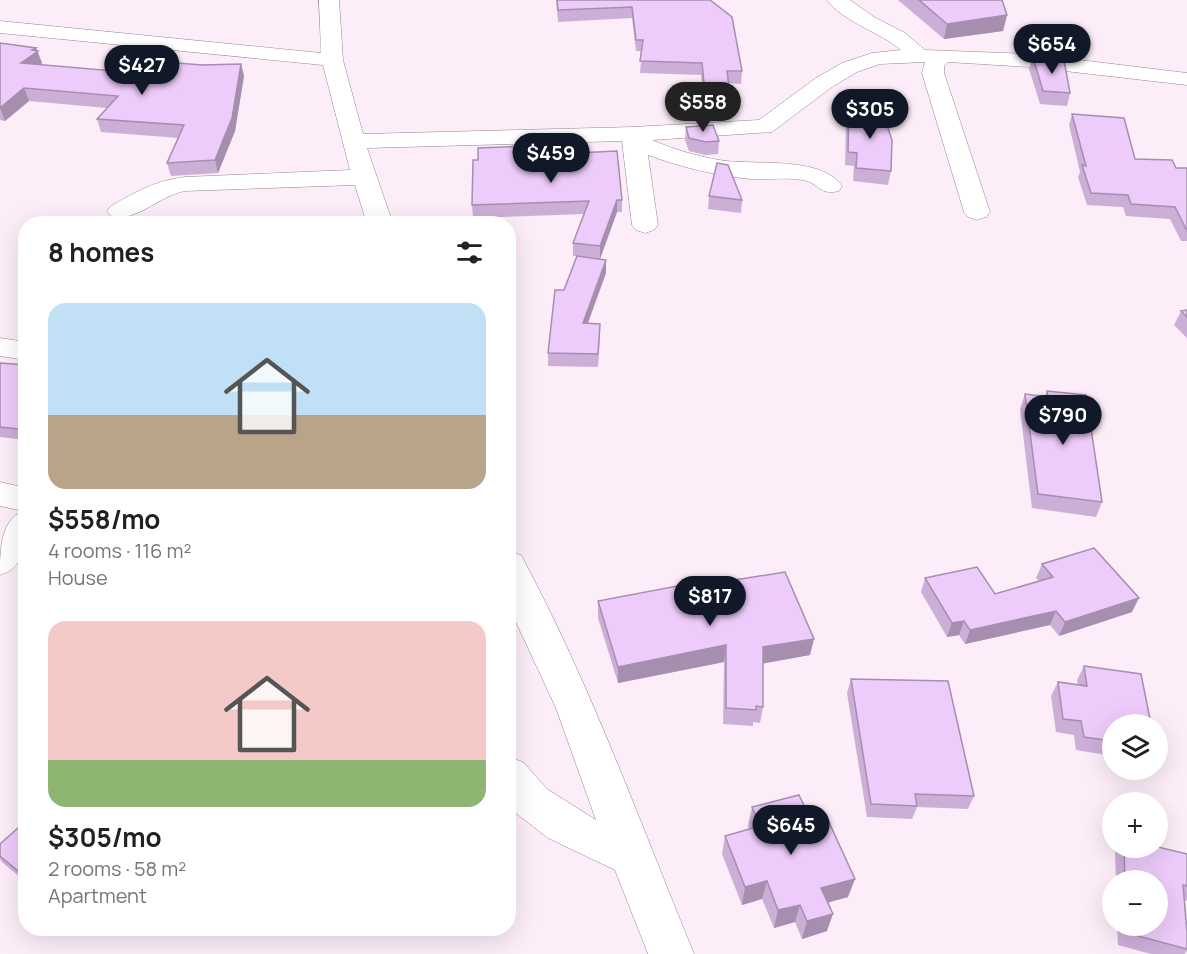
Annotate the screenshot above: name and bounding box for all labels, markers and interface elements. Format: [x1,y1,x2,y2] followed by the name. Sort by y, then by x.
[1016,24,1088,75] pin: $654
[1028,30,1076,57] text: $654
[106,45,178,96] pin: $427
[118,51,166,78] text: $427
[667,82,739,133] pin: $558
[679,88,727,115] text: $558
[834,89,906,140] pin: $305
[845,95,895,122] text: $305
[515,133,587,184] pin: $459
[527,139,575,166] text: $459
[48,234,154,270] text: 8 homes
[453,236,486,269] icon: filters
[213,342,321,450] icon: home
[1027,395,1099,446] pin: $790
[1039,401,1087,428] text: $790
[48,501,160,537] text: $558/mo
[48,537,191,564] text: 4 rooms · 116 m²
[48,564,108,591] text: House
[674,576,746,627] pin: $817
[688,582,732,609] text: $817
[213,660,321,768] icon: home
[1102,714,1168,936] map controls
[1102,714,1168,780] button: layers
[1102,792,1168,858] button: +
[755,805,827,856] pin: $645
[767,811,815,838] text: $645
[48,819,162,855] text: $305/mo
[48,855,186,882] text: 2 rooms · 58 m²
[1102,870,1168,936] button: −
[48,882,147,909] text: Apartment

